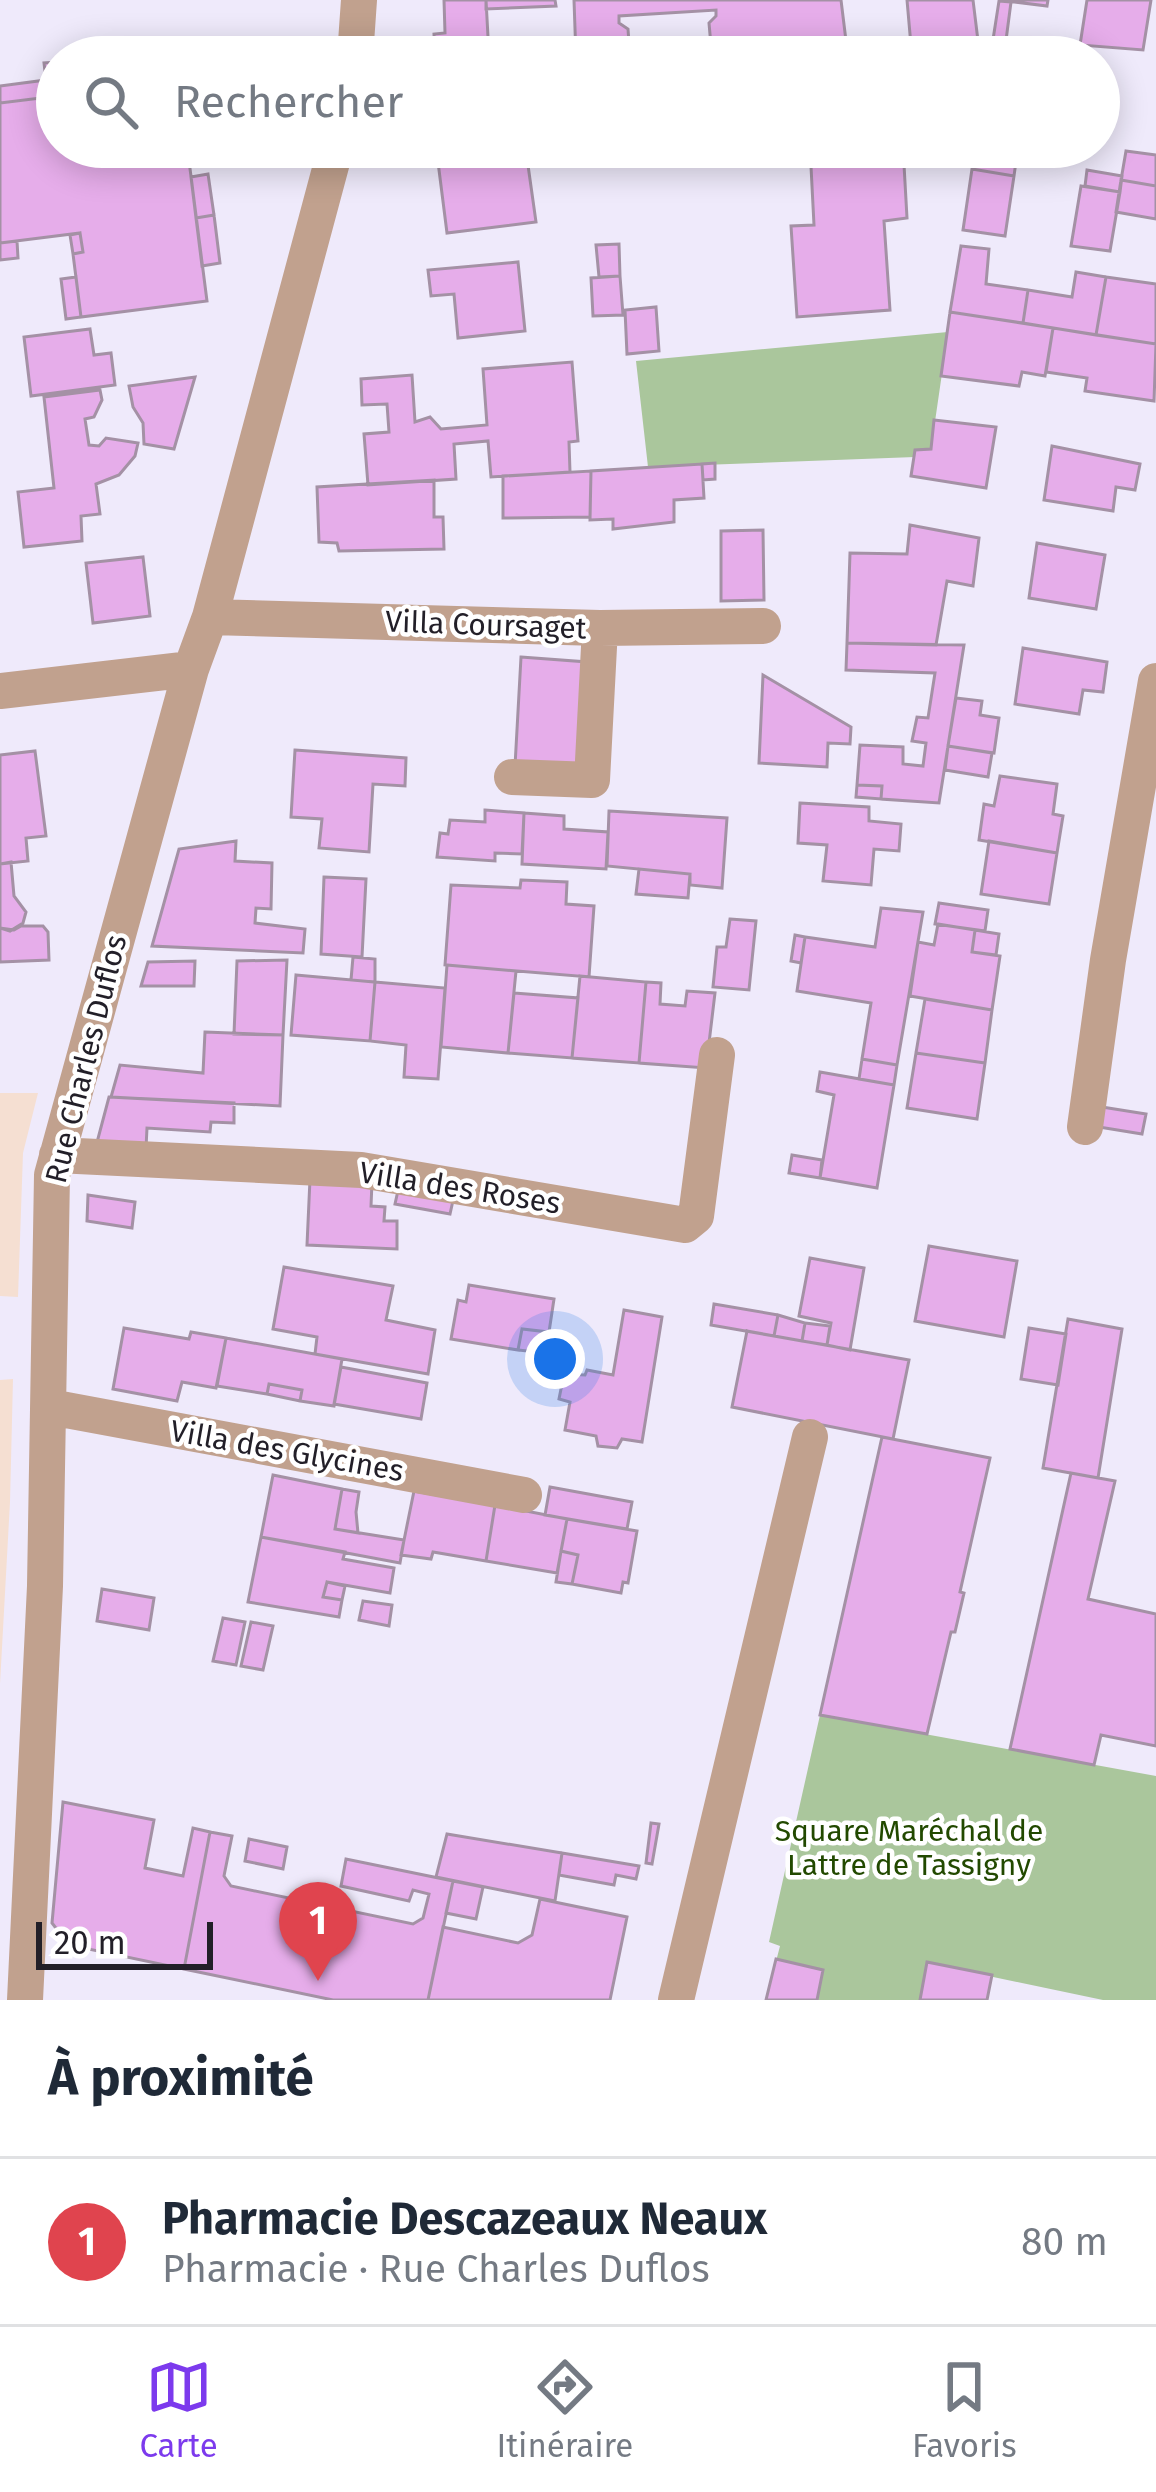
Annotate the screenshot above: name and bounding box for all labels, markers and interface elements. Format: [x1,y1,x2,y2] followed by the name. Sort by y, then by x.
[36,36,1120,168] search box
[78,69,144,135] icon: search
[174,75,403,129] text: Rechercher
[385,604,587,647] street label: Villa Coursaget
[38,931,134,1187] street label: Rue Charles Duflos
[357,1154,563,1222] street label: Villa des Roses
[525,1329,585,1389] your location
[168,1413,406,1489] street label: Villa des Glycines
[775,1813,1043,1883] park label: Square Maréchal de Lattre de Tassigny
[279,1882,357,1981] pin: 1
[36,1916,213,1969] scale bar
[54,1923,126,1963] text: 20 m
[48,2047,314,2109] text: À proximité
[162,2192,767,2246] text: Pharmacie Descazeaux Neaux
[78,2219,96,2265] text: 1
[1021,2219,1108,2265] text: 80 m
[162,2246,710,2292] text: Pharmacie · Rue Charles Duflos
[139,2354,218,2466] tab: Carte
[496,2354,633,2466] tab: Itinéraire
[912,2354,1017,2466] tab: Favoris

